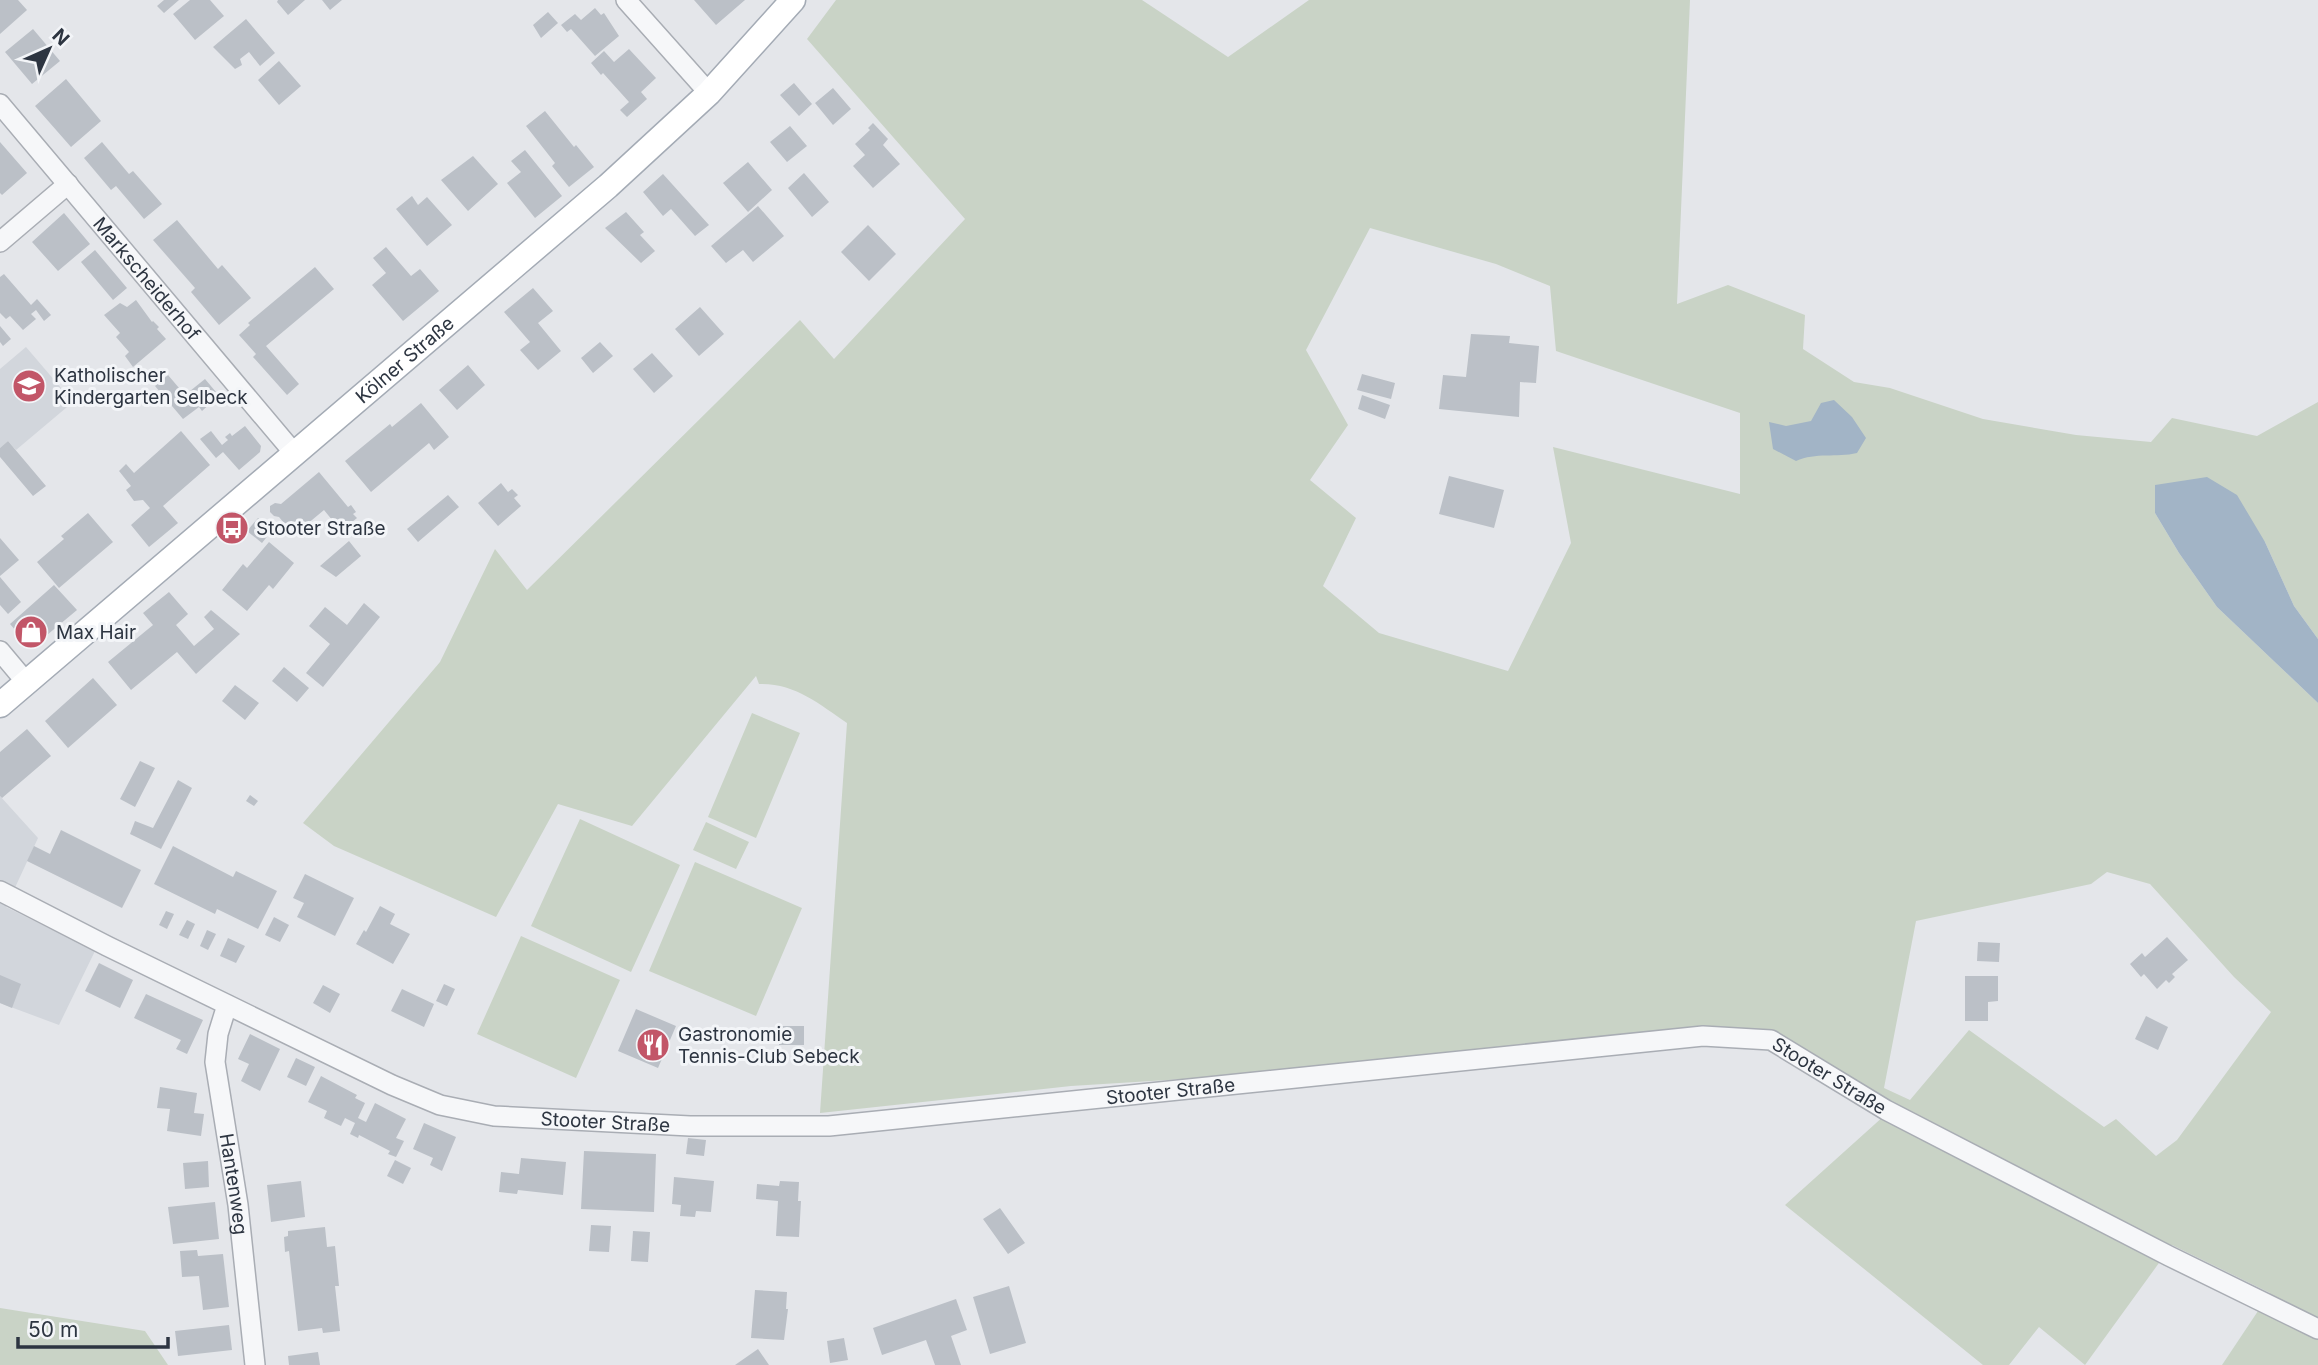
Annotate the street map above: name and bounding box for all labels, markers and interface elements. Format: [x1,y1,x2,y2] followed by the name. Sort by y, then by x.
[14,14,84,84] north arrow
[47,24,74,51] text: N
[89,212,205,344] street label: Markscheiderhof
[351,311,458,408] street label: Kölner Straße
[54,364,248,409] place label: Katholischer Kindergarten Selbeck
[10,367,48,405] school or university icon: Katholischer Kindergarten Selbeck
[213,509,251,547] bus stop icon: Stooter Straße
[256,517,386,540] place label: Stooter Straße
[12,613,50,651] shop icon: Max Hair
[56,621,136,644] place label: Max Hair
[678,1023,860,1068] place label: Gastronomie Tennis-Club Sebeck
[634,1026,672,1064] restaurant icon: Gastronomie Tennis-Club Sebeck
[1768,1032,1891,1119] street label: Stooter Straße
[1105,1073,1236,1109] street label: Stooter Straße
[540,1107,671,1136] street label: Stooter Straße
[215,1132,253,1236] street label: Hantenweg
[18,1306,168,1350] scale bar
[28,1317,78,1342] text: 50 m

